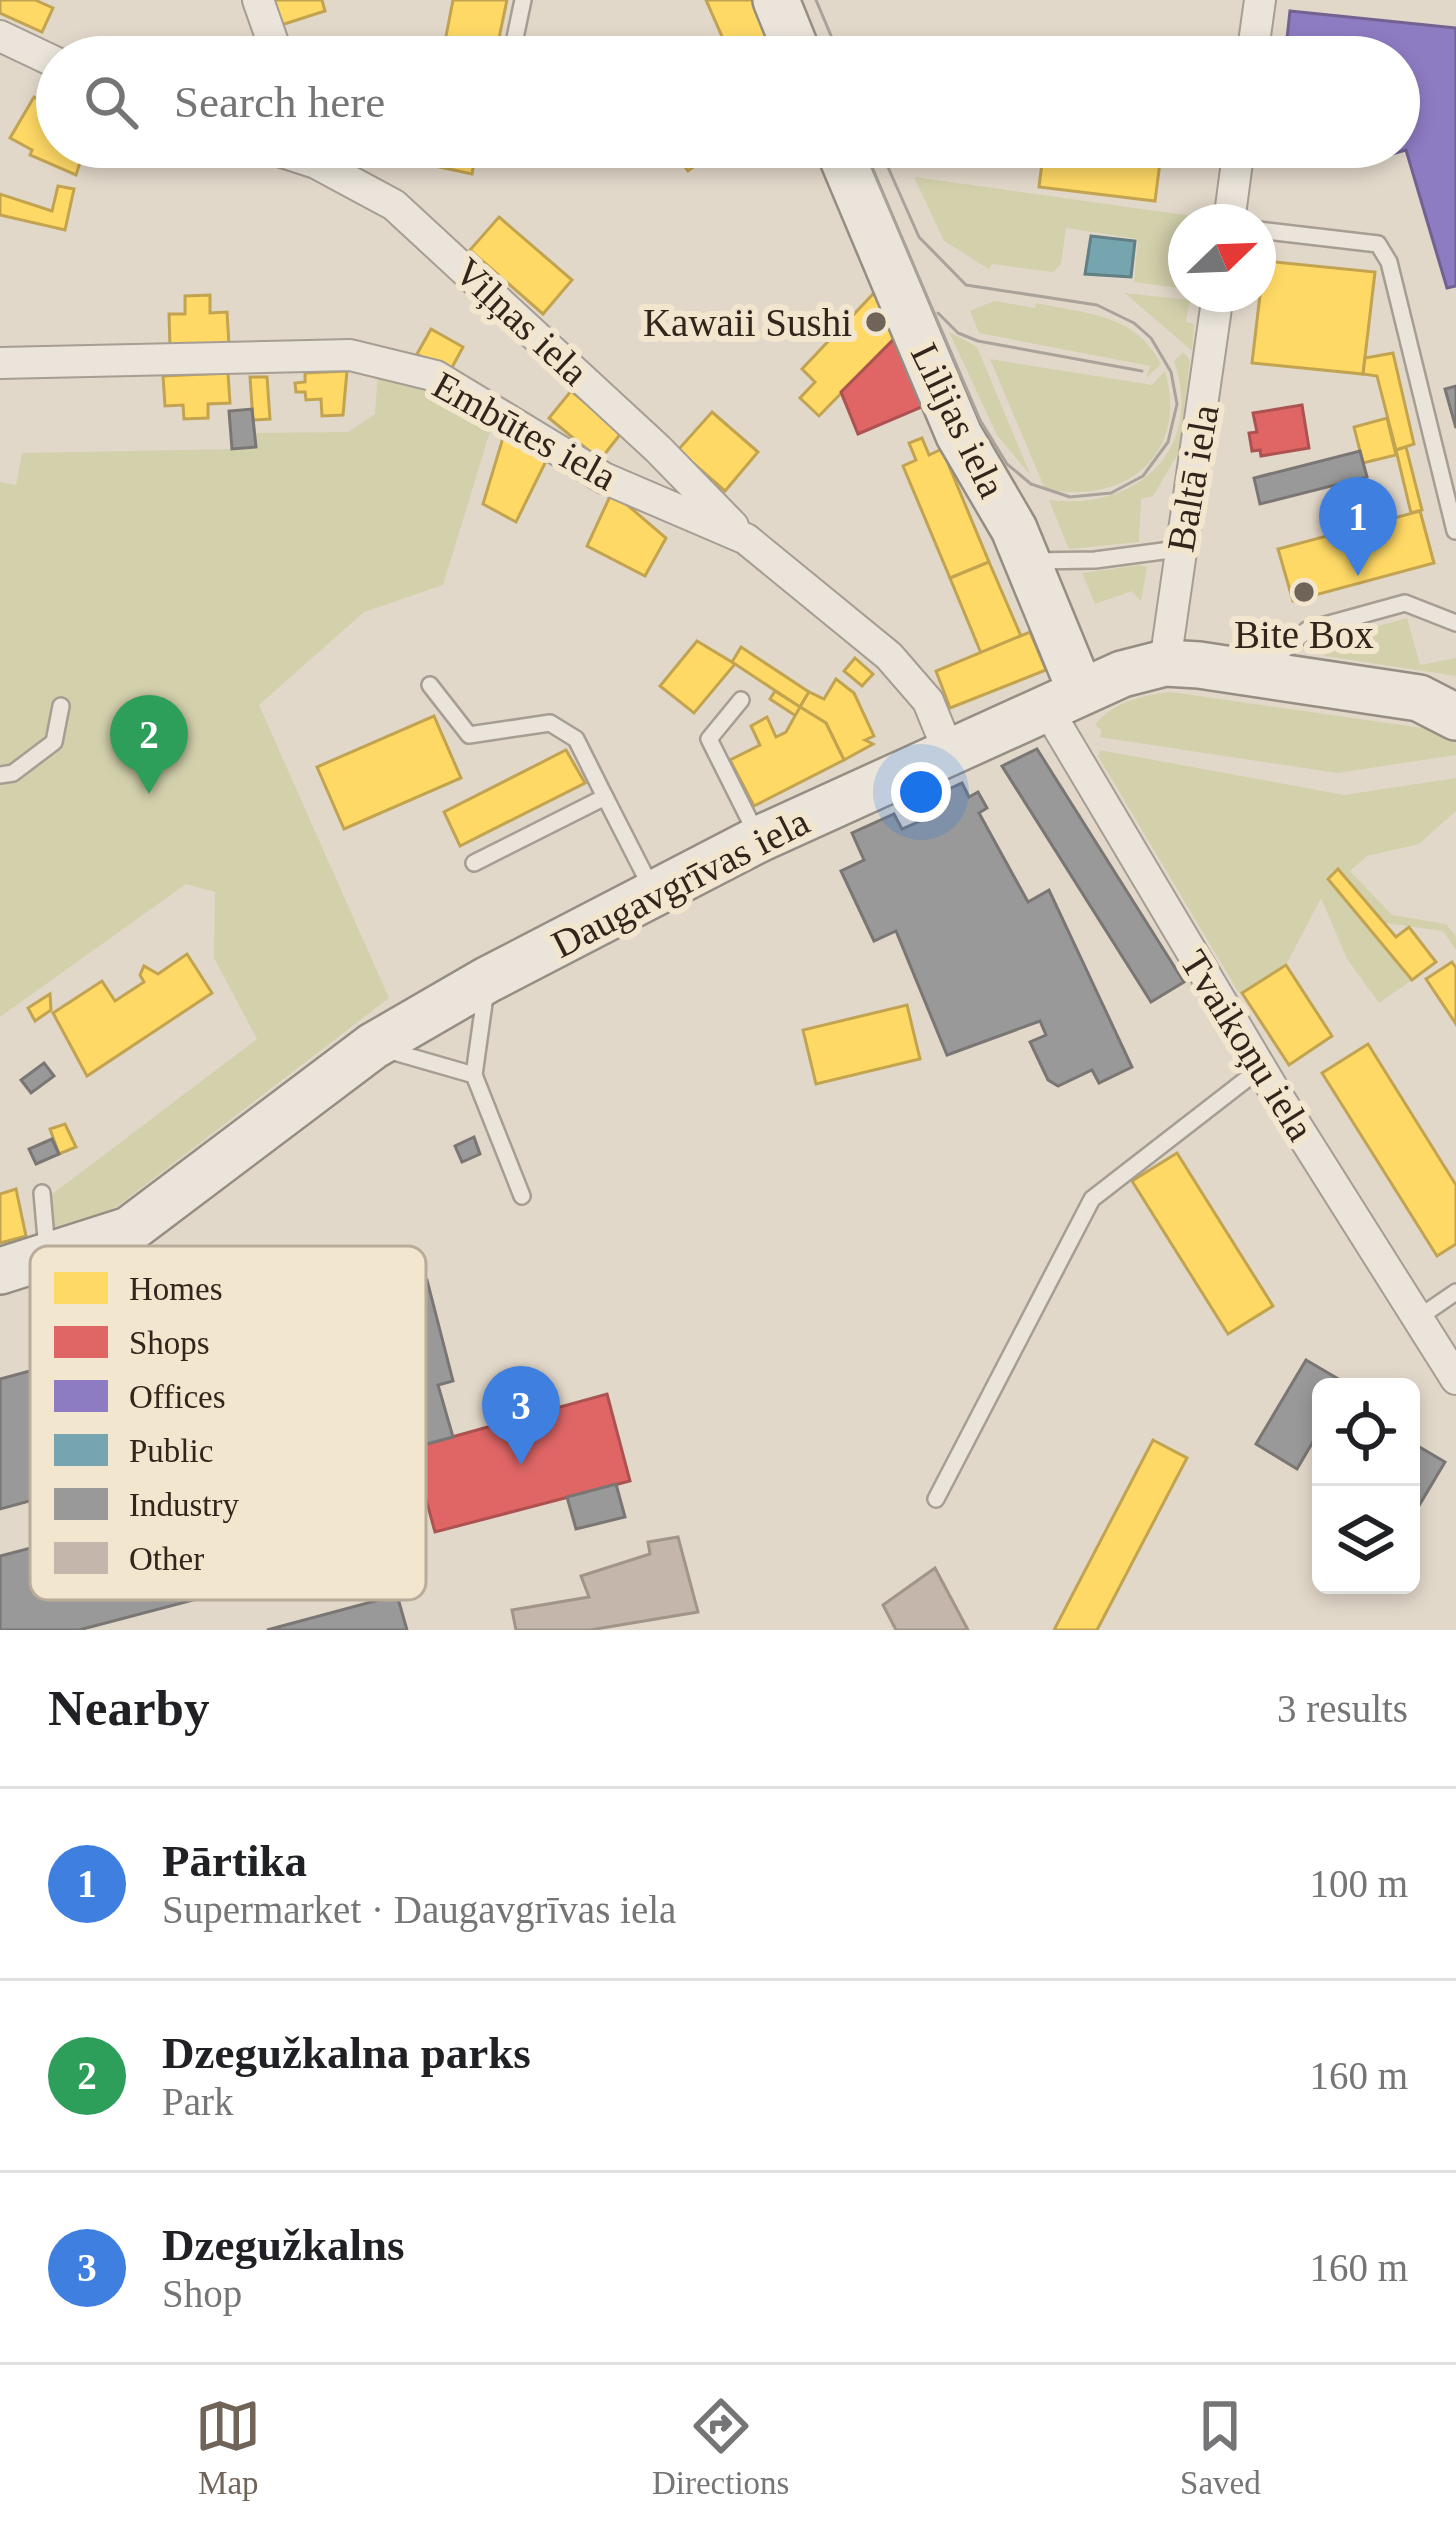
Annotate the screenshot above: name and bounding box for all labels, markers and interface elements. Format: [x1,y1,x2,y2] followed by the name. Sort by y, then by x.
[36,36,1420,168] search box
[78,69,144,135] icon: search
[174,77,385,127] text: Search here
[1168,204,1276,312] north arrow
[446,249,597,394] street label: Viļņas iela
[643,301,852,344] place label: Kawaii Sushi
[863,309,889,335] marker: Kawaii Sushi
[902,336,1014,505] street label: Lilijas iela
[426,363,624,498] street label: Embūtes iela
[1158,401,1227,555] street label: Baltā iela
[1319,477,1397,576] pin: 1
[1291,579,1317,605] marker: Bite Box
[1234,613,1374,656] place label: Bite Box
[110,695,188,794] pin: 2
[891,762,951,822] your location
[545,799,816,967] street label: Daugavgrīvas iela
[1171,942,1323,1149] street label: Tvaikoņu iela
[30,1246,426,1600] legend
[129,1271,223,1307] text: Homes
[129,1325,210,1361] text: Shops
[482,1366,560,1465] pin: 3
[1312,1378,1420,1594] map controls
[1312,1378,1420,1486] button: locate
[129,1379,226,1415] text: Offices
[129,1433,213,1469] text: Public
[1312,1486,1420,1594] button: layers
[129,1487,239,1523] text: Industry
[129,1541,204,1577] text: Other
[48,1680,209,1736] text: Nearby
[1277,1687,1408,1730] text: 3 results
[162,1836,307,1886] text: Pārtika
[77,1862,97,1905] text: 1
[1309,1862,1408,1905] text: 100 m
[162,1888,676,1931] text: Supermarket · Daugavgrīvas iela
[162,2028,531,2078] text: Dzegužkalna parks
[77,2054,97,2097] text: 2
[1309,2054,1408,2097] text: 160 m
[162,2080,234,2123] text: Park
[162,2220,405,2270] text: Dzegužkalns
[77,2246,97,2289] text: 3
[1309,2246,1408,2289] text: 160 m
[162,2272,242,2315] text: Shop
[195,2393,261,2502] tab: Map
[652,2393,789,2502] tab: Directions
[1180,2393,1261,2502] tab: Saved

